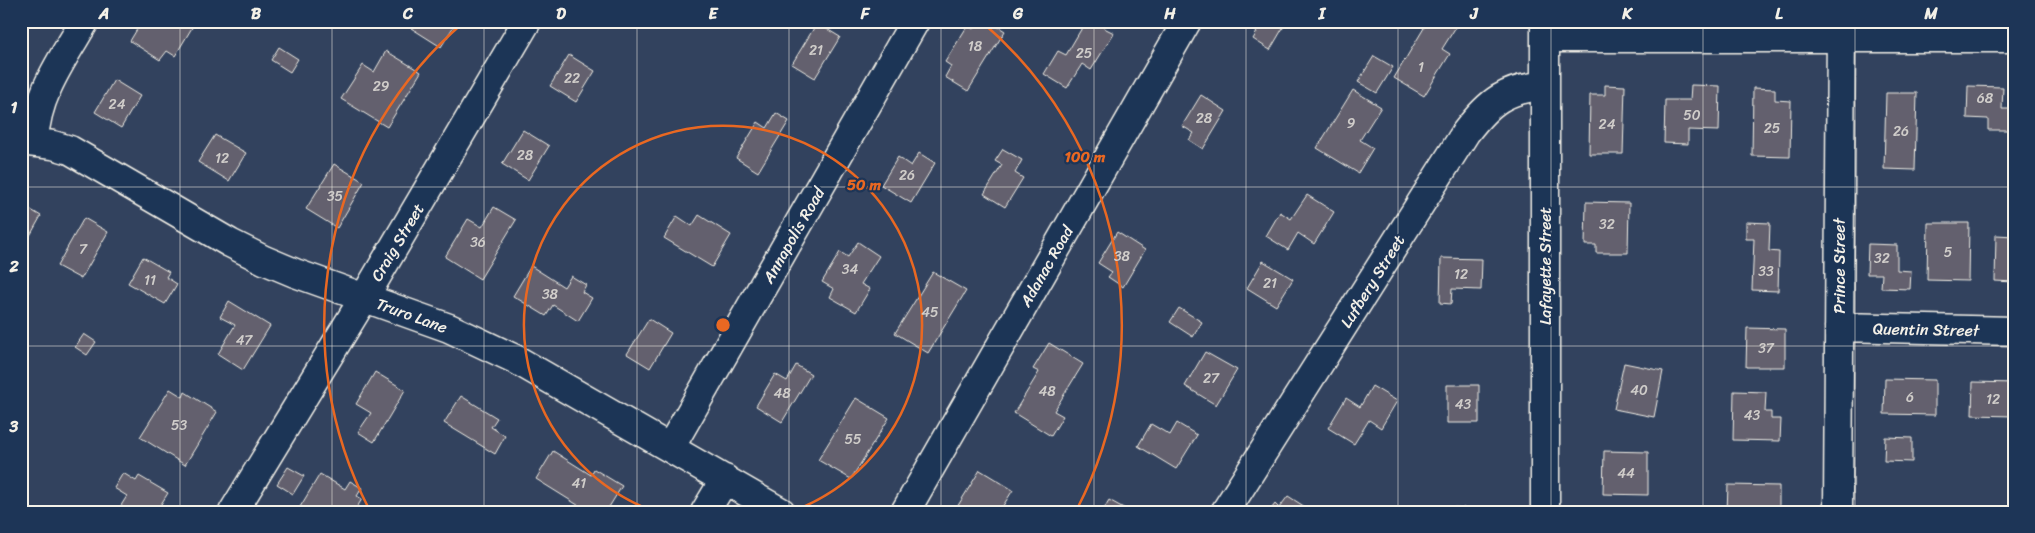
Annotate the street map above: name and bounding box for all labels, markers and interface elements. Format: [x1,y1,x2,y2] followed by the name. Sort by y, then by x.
[98,0,109,28] text: A
[251,0,262,28] text: B
[402,0,414,28] text: C
[556,0,566,28] text: D
[709,0,719,28] text: E
[860,0,871,28] text: F
[1012,0,1024,28] text: G
[1163,0,1176,28] text: H
[1318,0,1327,28] text: I
[1469,0,1479,28] text: J
[1621,0,1633,28] text: K
[1775,0,1783,28] text: L
[1923,0,1938,28] text: M
[968,34,983,59] house number: 18
[809,38,823,63] house number: 21
[1076,41,1093,66] house number: 25
[1418,55,1424,80] house number: 1
[564,66,580,91] house number: 22
[373,74,390,99] house number: 29
[1977,86,1994,111] house number: 68
[109,92,126,117] house number: 24
[11,93,18,122] text: 1
[1683,103,1701,128] house number: 50
[1196,106,1213,131] house number: 28
[1347,111,1356,136] house number: 9
[1599,112,1616,137] house number: 24
[1764,116,1781,141] house number: 25
[1893,119,1909,144] house number: 26
[517,143,534,168] house number: 28
[1065,144,1106,170] text: 100 m
[215,146,229,171] house number: 12
[899,163,915,188] house number: 26
[847,172,882,198] text: 50 m
[754,180,834,290] street label: Annapolis Road
[327,184,344,209] house number: 35
[363,197,432,287] street label: Craig Street
[1531,207,1560,325] street label: Lafayette Street
[1599,212,1615,237] house number: 32
[1825,218,1854,314] street label: Prince Street
[1011,219,1082,313] street label: Adanac Road
[1332,229,1413,334] street label: Lufbery Street
[470,230,486,255] house number: 36
[79,237,88,262] house number: 7
[1944,240,1953,265] house number: 5
[1114,244,1131,269] house number: 38
[1874,246,1890,271] house number: 32
[8,252,19,281] text: 2
[842,257,858,282] house number: 34
[1758,259,1774,284] house number: 33
[1454,262,1468,287] house number: 12
[144,268,156,293] house number: 11
[1263,271,1277,296] house number: 21
[542,282,559,307] house number: 38
[372,289,451,342] street label: Truro Lane
[921,300,939,325] house number: 45
[1872,314,1980,345] street label: Quentin Street
[714,316,732,334] centre of rings
[236,328,253,353] house number: 47
[1758,336,1775,361] house number: 37
[1203,366,1220,391] house number: 27
[1630,378,1648,403] house number: 40
[1038,379,1056,404] house number: 48
[773,381,791,406] house number: 48
[1906,385,1914,410] house number: 6
[1986,387,2000,412] house number: 12
[1455,392,1472,417] house number: 43
[1744,403,1761,428] house number: 43
[9,412,19,441] text: 3
[171,413,187,438] house number: 53
[844,427,862,452] house number: 55
[1617,461,1635,486] house number: 44
[572,471,586,496] house number: 41

